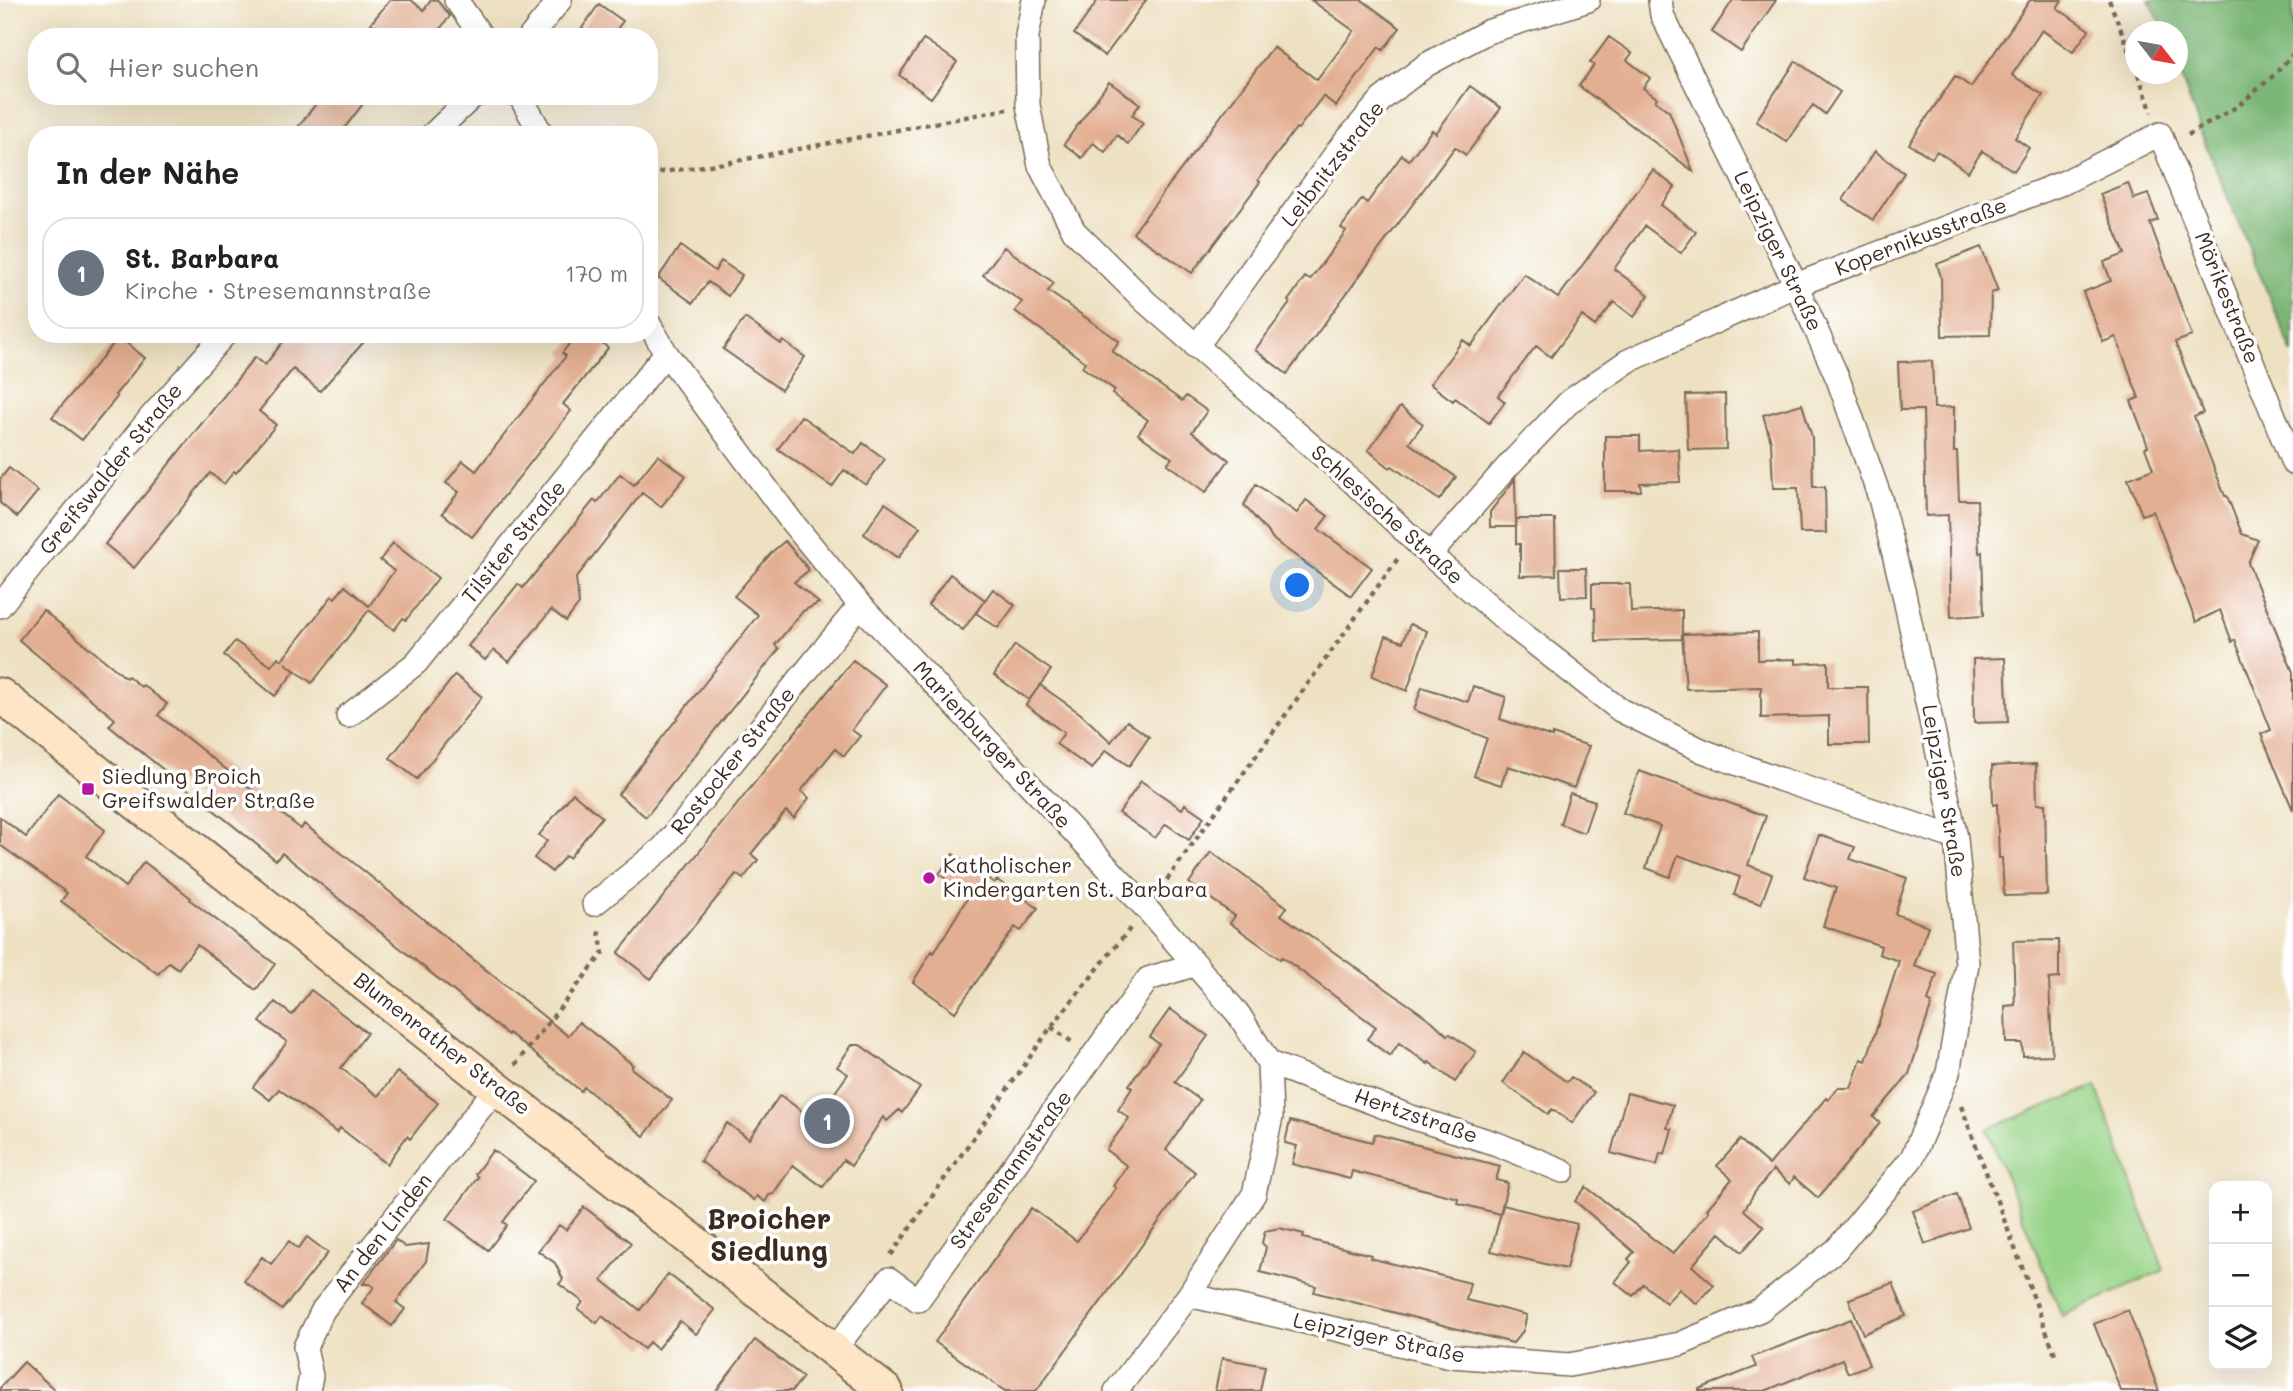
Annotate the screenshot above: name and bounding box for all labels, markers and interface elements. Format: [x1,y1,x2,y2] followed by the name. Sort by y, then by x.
[2125,21,2188,84] north arrow
[28,28,658,105] search box
[52,48,90,86] icon: search
[108,50,259,84] text: Hier suchen
[1274,95,1389,231] street label: Leibnitzstraße
[56,152,239,192] text: In der Nähe
[1729,166,1830,335] street label: Leipziger Straße
[1831,190,2010,281] street label: Kopernikusstraße
[2190,228,2267,367] street label: Mörikestraße
[125,241,279,275] text: St. Barbara
[76,258,86,288] text: 1
[565,258,628,288] text: 170 m
[125,275,431,305] text: Kirche · Stresemannstraße
[32,377,187,559] street label: Greifswalder Straße
[1306,438,1470,590] street label: Schlesische Straße
[455,474,571,608] street label: Tilsiter Straße
[1280,568,1314,602] your location
[908,654,1078,834] street label: Marienburger Straße
[664,681,800,839] street label: Rostocker Straße
[1917,702,1974,879] street label: Leipziger Straße
[102,762,315,813] place label: Siedlung Broich Greifswalder Straße
[80,781,96,797] marker: Siedlung Broich Greifswalder Straße
[943,851,1208,902] place label: Katholischer Kindergarten St. Barbara
[921,870,937,886] marker: Katholischer Kindergarten St. Barbara
[349,965,537,1120] street label: Blumenrather Straße
[1351,1081,1482,1148] street label: Hertzstraße
[943,1084,1077,1254] street label: Stresemannstraße
[804,1095,850,1147] pin: 1
[327,1167,437,1297] street label: An den Linden
[2209,1181,2272,1370] map controls
[2209,1181,2272,1244] button: +
[707,1200,831,1268] district label: Broicher Siedlung
[2209,1244,2272,1307] button: −
[1291,1305,1468,1368] street label: Leipziger Straße
[2209,1307,2272,1370] button: layers

